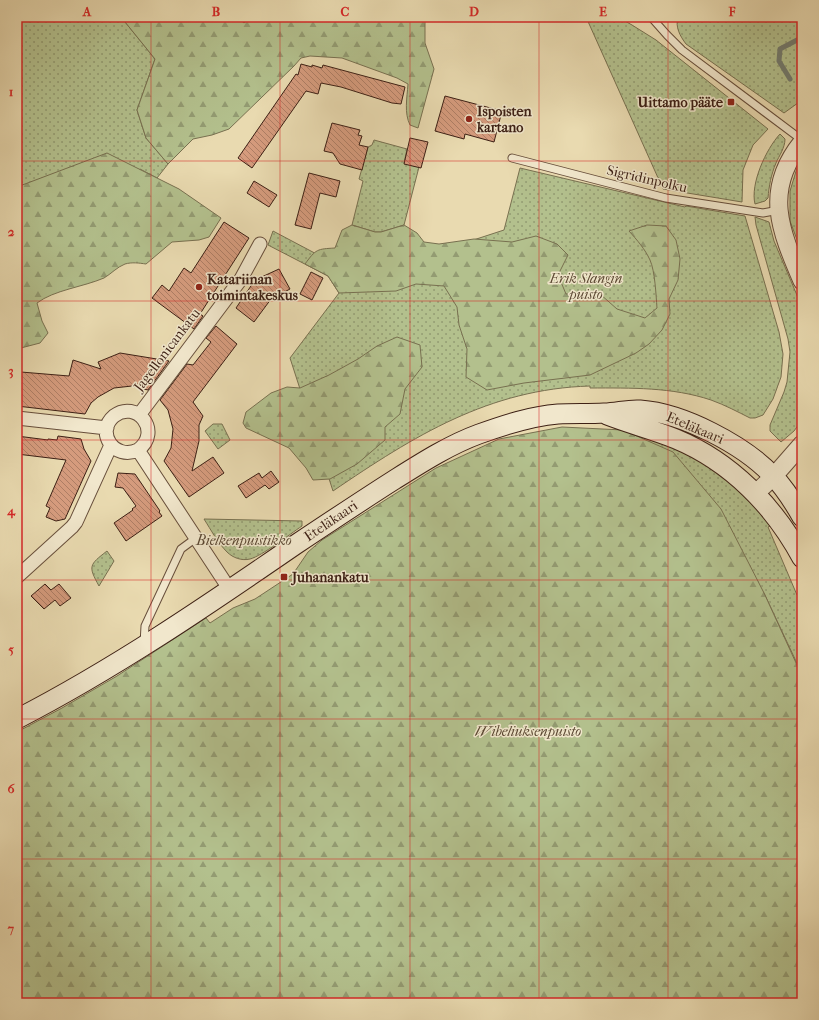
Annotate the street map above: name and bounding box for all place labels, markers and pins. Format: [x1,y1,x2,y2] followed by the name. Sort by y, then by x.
[636,94,723,111] place label: Uittamo pääte
[726,97,736,107] marker: Uittamo pääte
[476,103,532,136] place label: Ispoisten kartano
[464,114,474,124] marker: Ispoisten kartano
[206,271,299,304] place label: Katariinan toimintakeskus
[194,282,204,292] marker: Katariinan toimintakeskus
[290,569,369,586] place label: Juhanankatu
[279,572,289,582] marker: Juhanankatu

